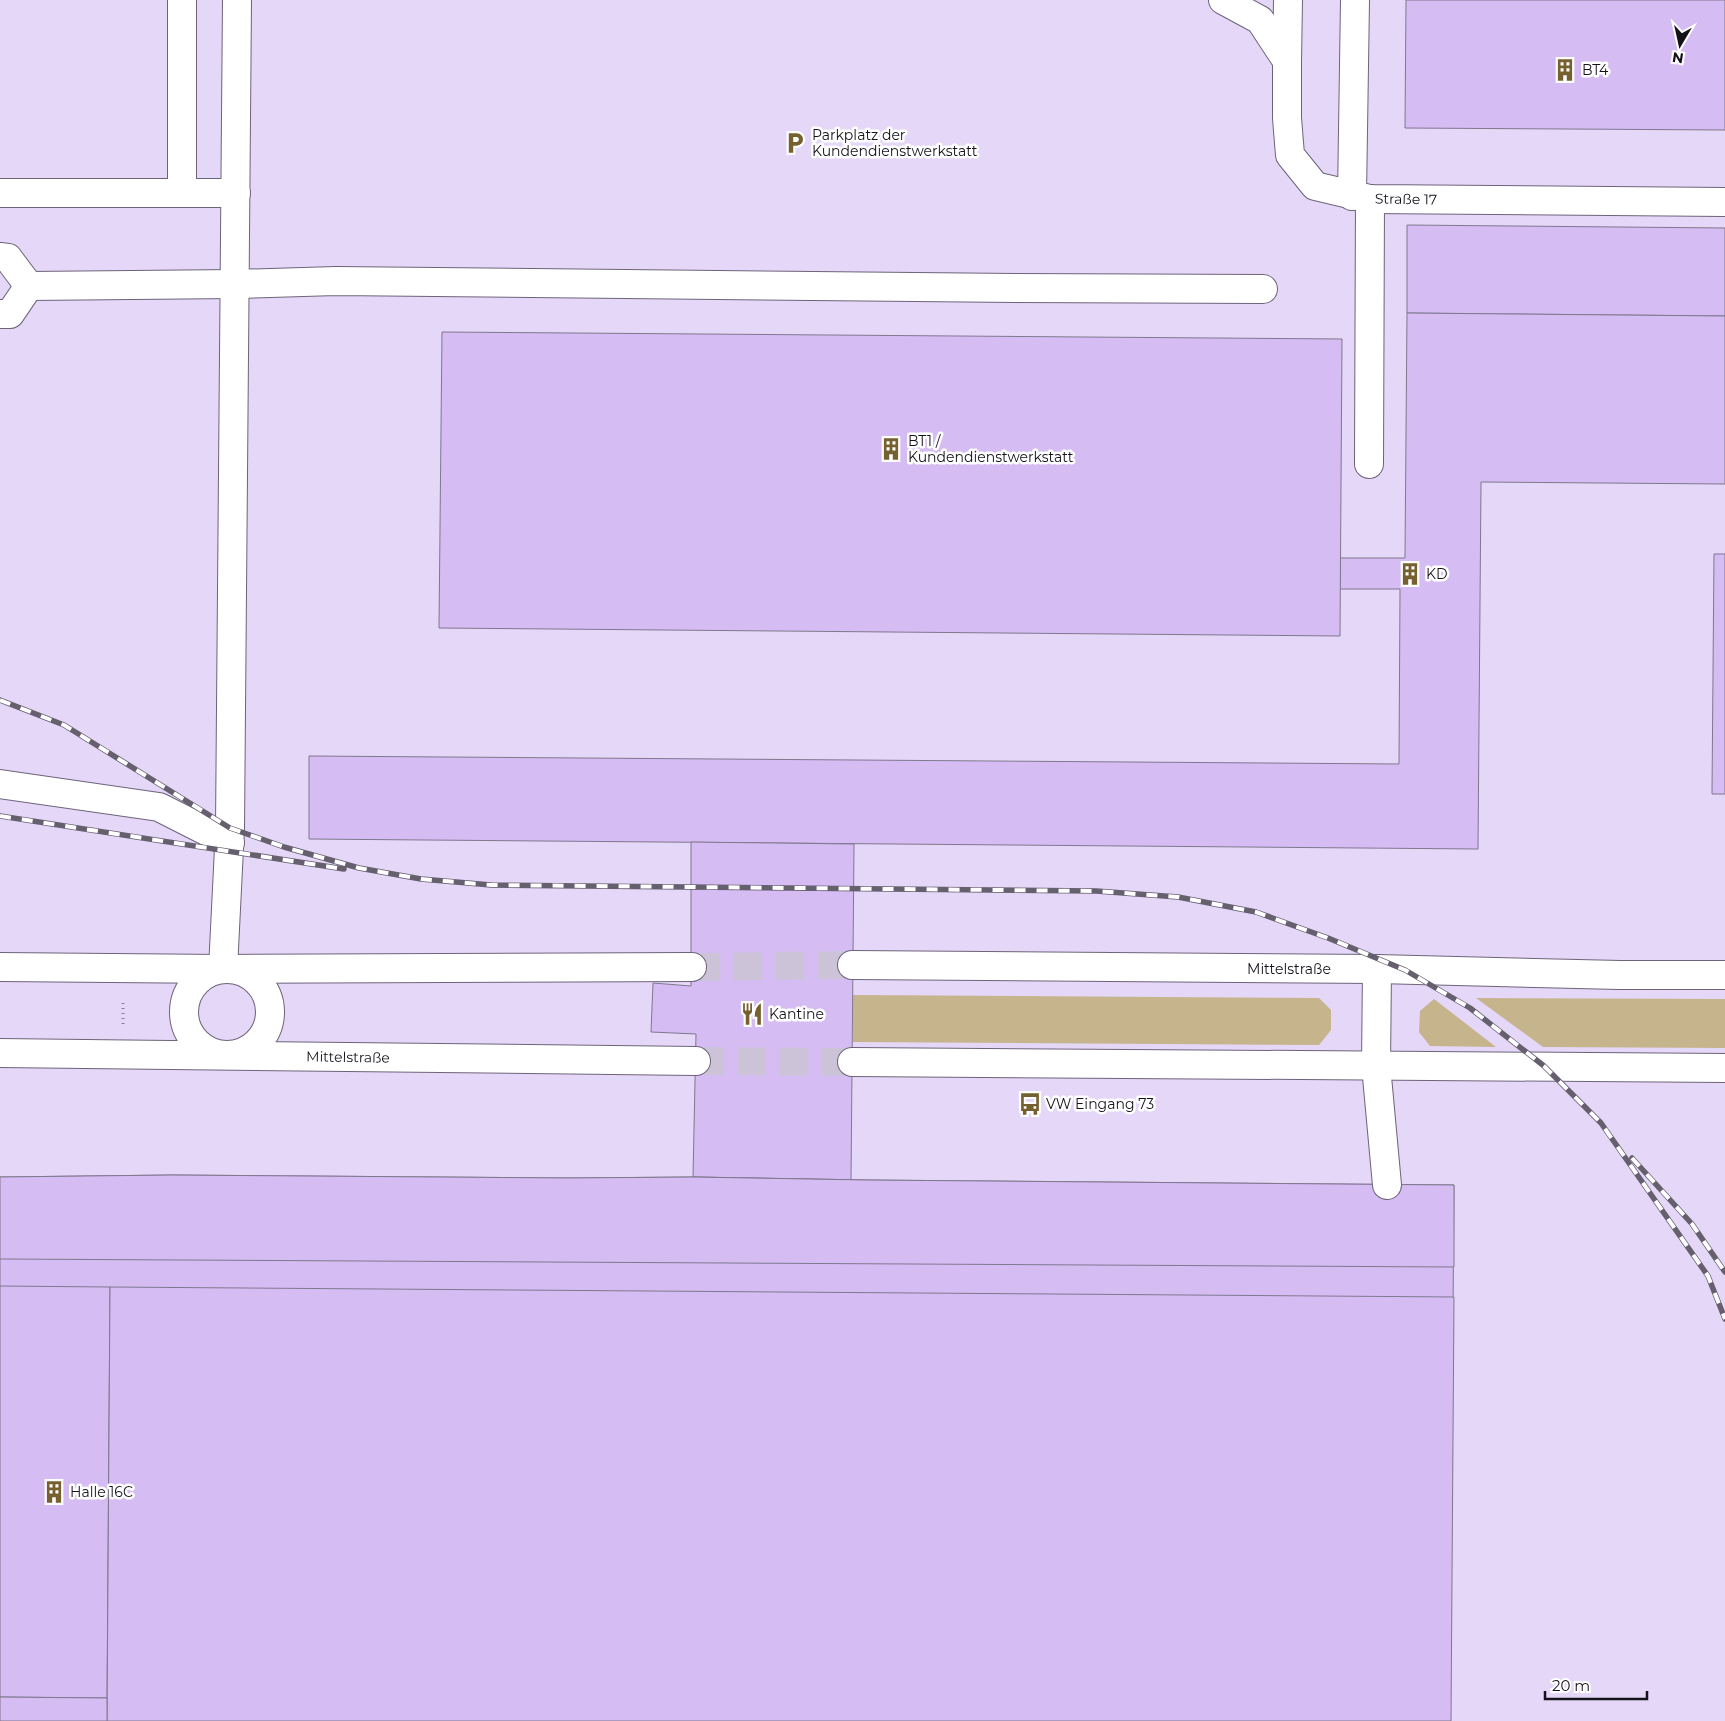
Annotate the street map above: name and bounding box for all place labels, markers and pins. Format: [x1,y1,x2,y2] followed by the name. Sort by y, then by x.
[1552,57,1578,83] building icon: BT4
[1582,61,1609,79] place label: BT4
[812,126,978,160] place label: Parkplatz der Kundendienstwerkstatt
[782,130,808,156] parking icon: Parkplatz der Kundendienstwerkstatt
[908,432,1074,466] place label: BT1 / Kundendienstwerkstatt
[878,436,904,462] building icon: BT1 / Kundendienstwerkstatt
[1397,561,1423,587] building icon: KD
[1426,565,1448,583] place label: KD
[739,1001,765,1027] restaurant icon: Kantine
[769,1005,824,1023] place label: Kantine
[1017,1091,1043,1117] bus stop icon: VW Eingang 73
[1046,1095,1154,1113] place label: VW Eingang 73
[41,1479,67,1505] building icon: Halle 16C
[70,1483,133,1501] place label: Halle 16C

